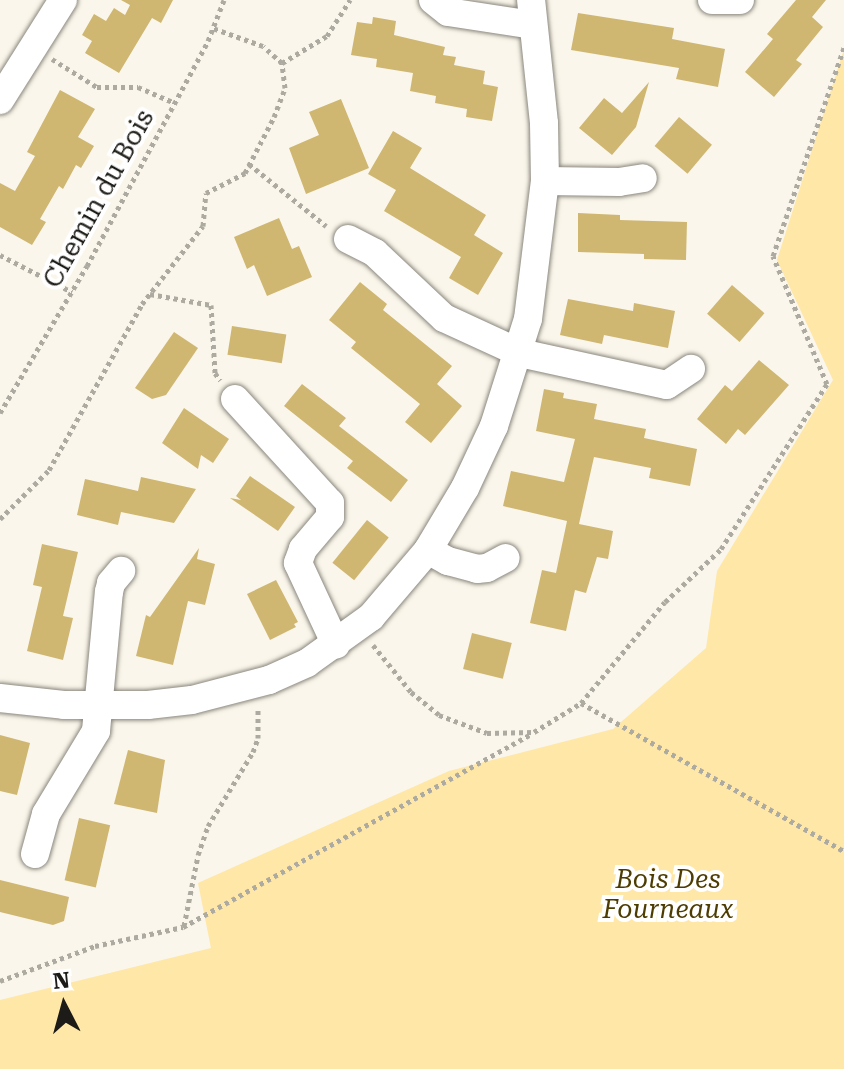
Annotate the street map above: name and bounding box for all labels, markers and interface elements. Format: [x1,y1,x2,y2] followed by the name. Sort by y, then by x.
[37,105,161,293] street label: Chemin du Bois
[603,864,733,926] park label: Bois Des Fourneaux
[24,965,104,1045] north arrow
[52,967,71,994] text: N

